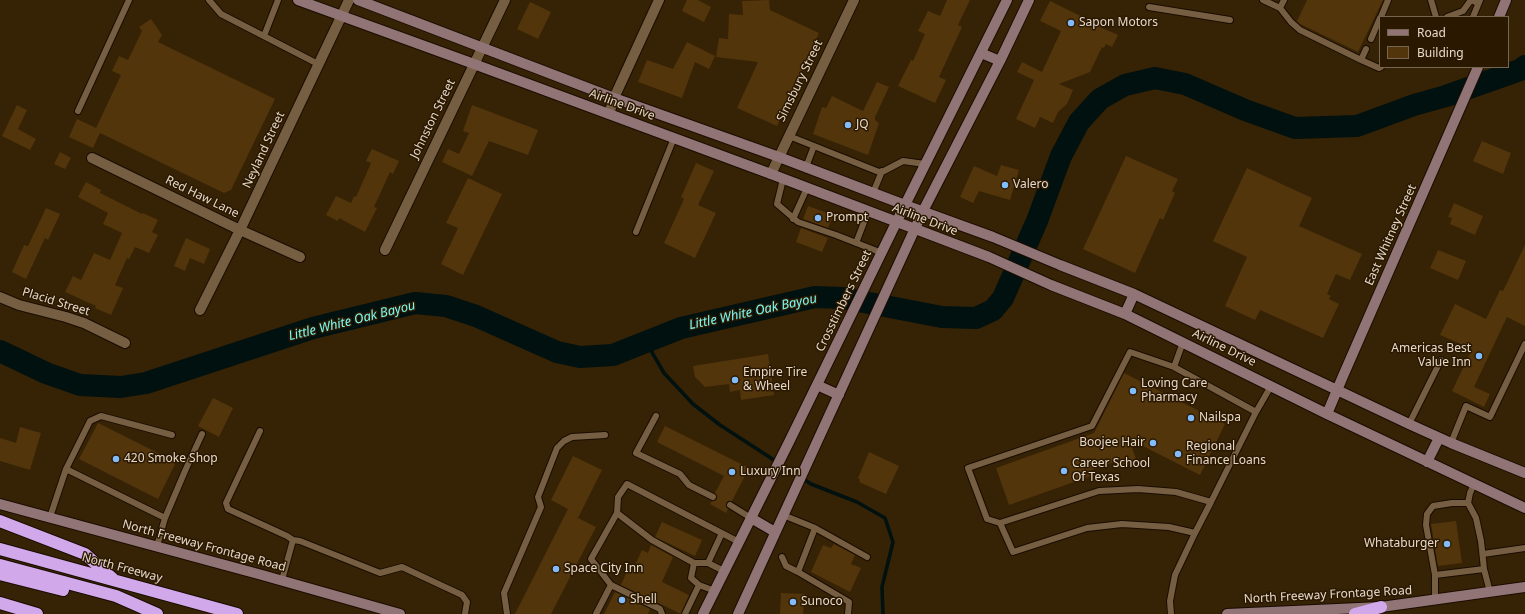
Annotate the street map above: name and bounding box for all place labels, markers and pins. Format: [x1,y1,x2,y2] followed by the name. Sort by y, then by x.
[1079,16,1158,30] place label: Sapon Motors
[1066,18,1076,28] marker: Sapon Motors
[856,118,869,132] place label: JQ
[843,120,853,130] marker: JQ
[1013,178,1049,192] place label: Valero
[1000,180,1010,190] marker: Valero
[826,211,868,225] place label: Prompt
[813,213,823,223] marker: Prompt
[1391,342,1471,370] place label: Americas Best Value Inn
[1474,351,1484,361] marker: Americas Best Value Inn
[743,366,807,394] place label: Empire Tire & Wheel
[730,375,740,385] marker: Empire Tire & Wheel
[1141,377,1207,405] place label: Loving Care Pharmacy
[1128,386,1138,396] marker: Loving Care Pharmacy
[1199,411,1241,425] place label: Nailspa
[1186,413,1196,423] marker: Nailspa
[1079,436,1145,450] place label: Boojee Hair
[1148,438,1158,448] marker: Boojee Hair
[1186,440,1266,468] place label: Regional Finance Loans
[1173,449,1183,459] marker: Regional Finance Loans
[124,452,218,466] place label: 420 Smoke Shop
[111,454,121,464] marker: 420 Smoke Shop
[1072,457,1150,485] place label: Career School Of Texas
[740,465,801,479] place label: Luxury Inn
[1059,466,1069,476] marker: Career School Of Texas
[727,467,737,477] marker: Luxury Inn
[1364,537,1439,551] place label: Whataburger
[1442,539,1452,549] marker: Whataburger
[564,562,643,576] place label: Space City Inn
[551,564,561,574] marker: Space City Inn
[630,593,657,607] place label: Shell
[617,595,627,605] marker: Shell
[801,595,843,609] place label: Sunoco
[788,597,798,607] marker: Sunoco

